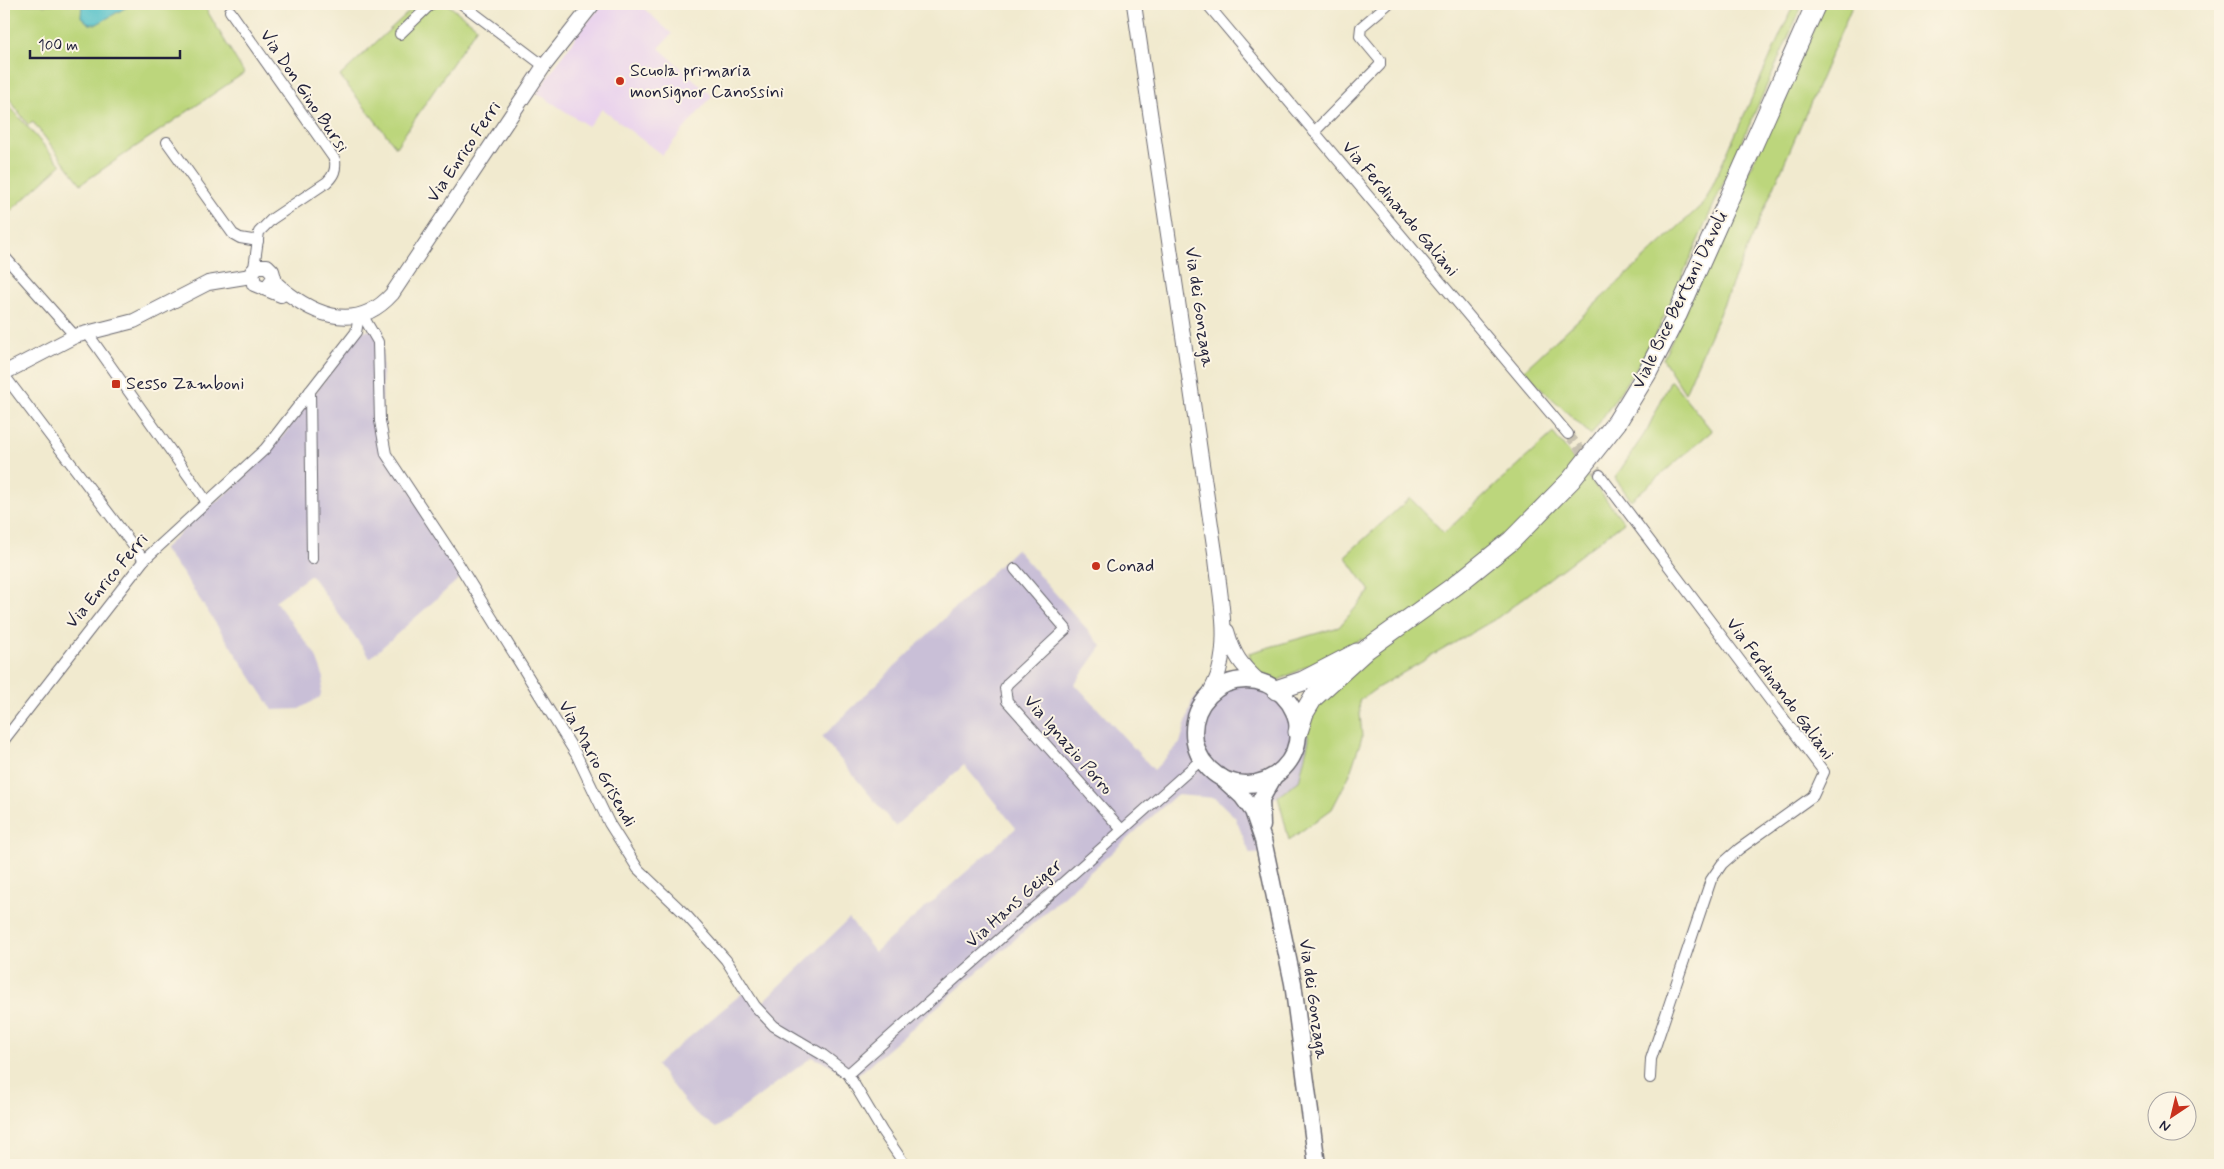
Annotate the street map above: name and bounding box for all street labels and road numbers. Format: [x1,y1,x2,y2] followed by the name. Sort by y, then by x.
[254,25,354,157] street label: Via Don Gino Bursi
[421,97,507,207] street label: Via Enrico Ferri
[1336,136,1464,282] street label: Via Ferdinando Galiani
[1626,207,1734,393] street label: Viale Bice Bertani Davoli
[1179,245,1219,369] street label: Via dei Gonzaga
[60,528,154,634] street label: Via Enrico Ferri
[1720,613,1840,765] street label: Via Ferdinando Galiani
[1018,690,1118,800] street label: Via Ignazio Porro
[552,696,642,832] street label: Via Mario Grisendi
[961,854,1068,954] street label: Via Hans Geiger
[1293,937,1333,1061] street label: Via dei Gonzaga

